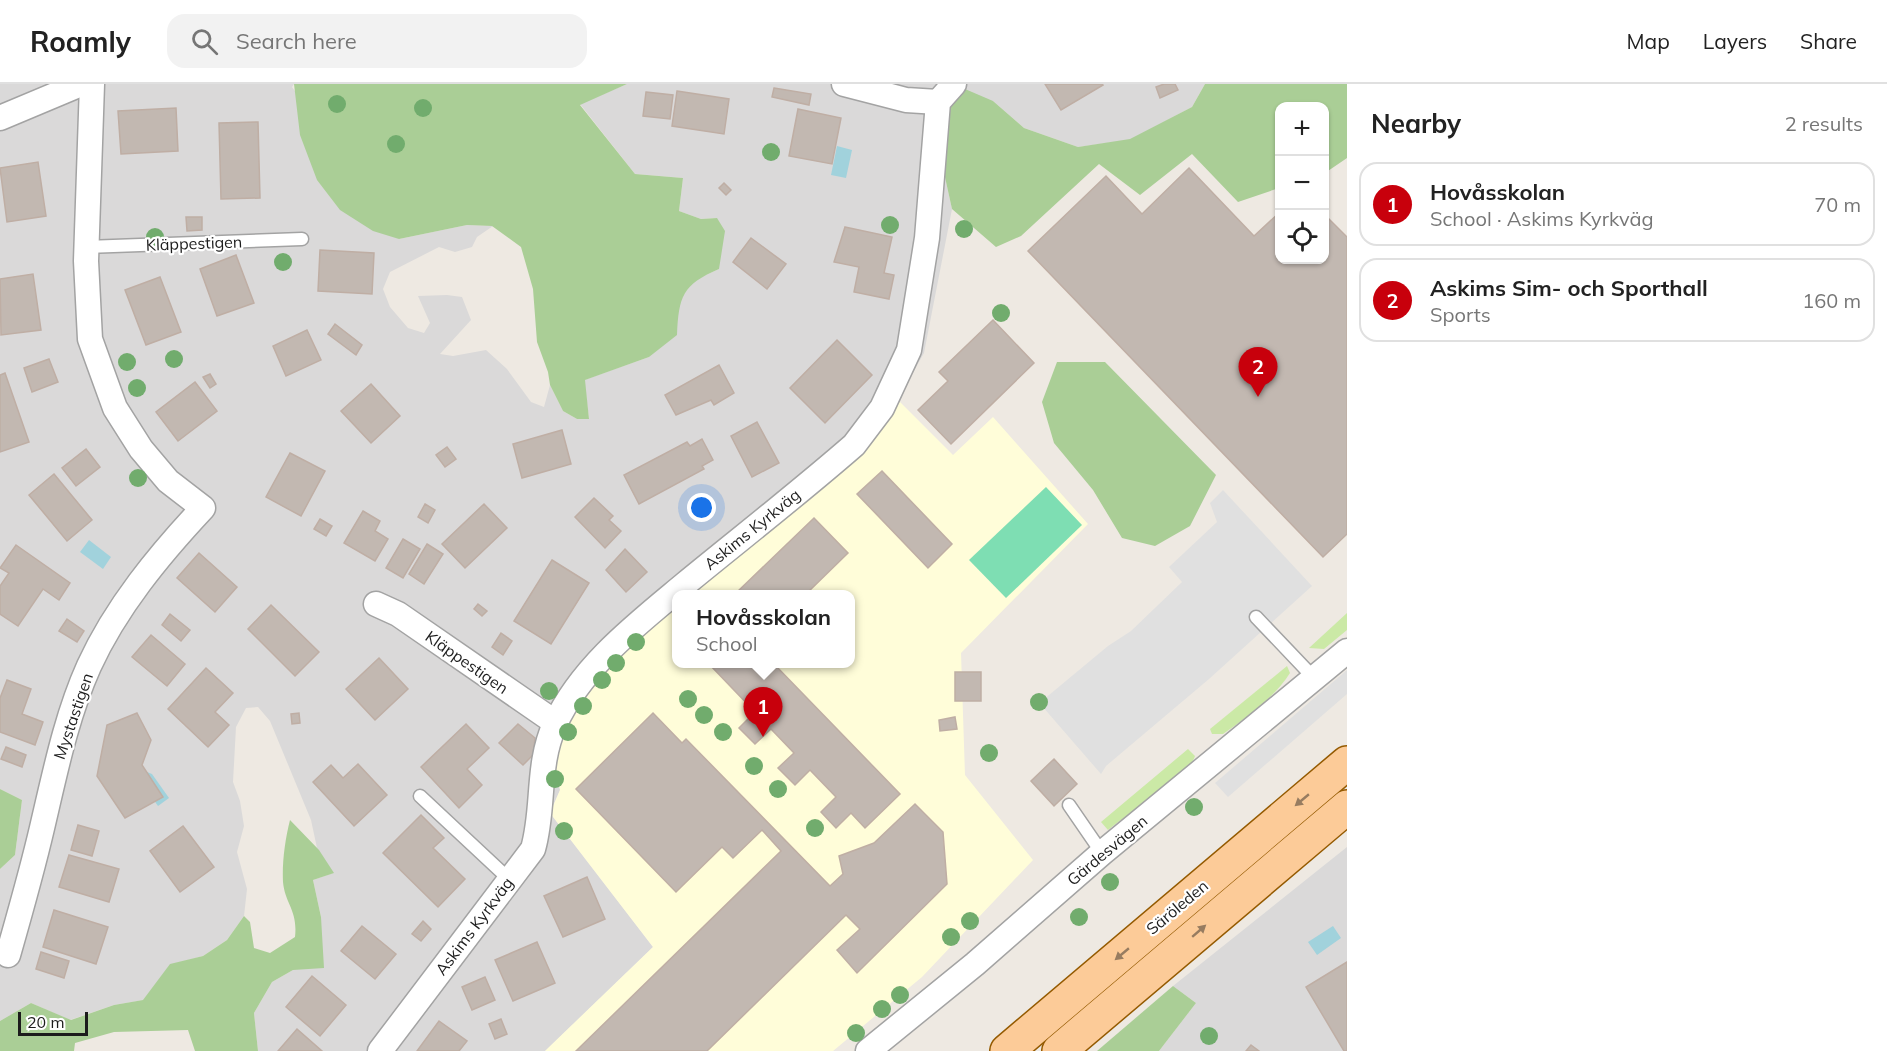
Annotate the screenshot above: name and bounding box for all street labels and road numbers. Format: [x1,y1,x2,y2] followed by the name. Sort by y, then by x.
[145,231,243,255] street label: Kläppestigen
[700,484,804,574] street label: Askims Kyrkväg
[422,626,512,698] street label: Kläppestigen
[49,670,97,762] street label: Mystastigen
[1063,811,1151,889] street label: Gärdesvägen
[431,873,517,979] street label: Askims Kyrkväg
[1142,875,1212,939] street label: Säröleden

